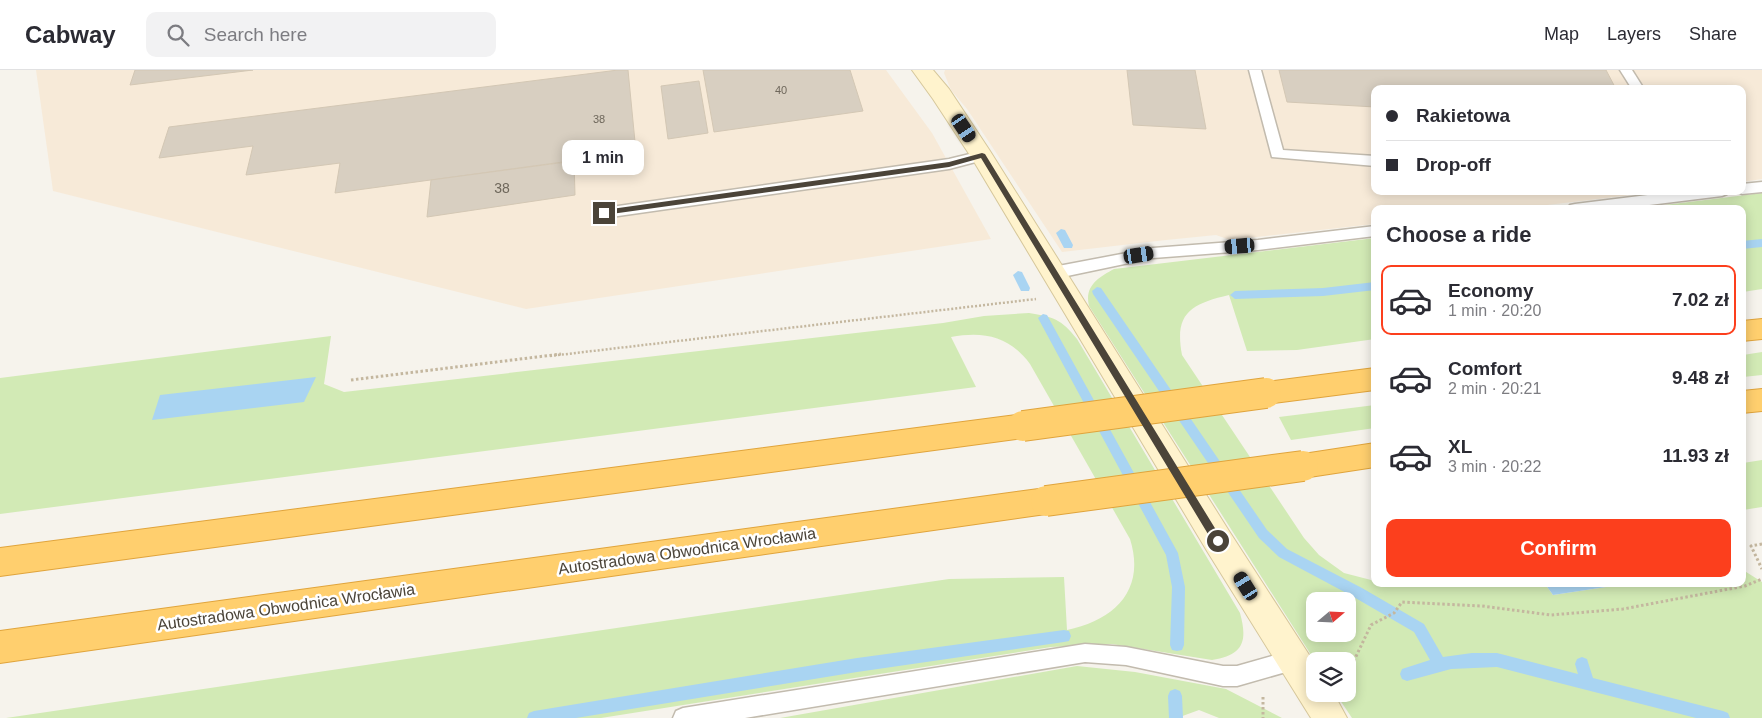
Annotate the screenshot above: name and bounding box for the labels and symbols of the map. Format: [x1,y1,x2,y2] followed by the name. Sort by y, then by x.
[775,84,787,96] house number: 40
[949,111,978,145] car
[593,113,605,125] house number: 38
[563,140,645,176] callout: 1 min
[494,180,510,196] house number: 38
[593,202,615,224] route end
[1224,237,1255,255] car
[1123,245,1154,265] car
[557,524,817,578] street label: Autostradowa Obwodnica Wrocławia
[1207,530,1229,552] route start
[1231,569,1260,603] car
[156,580,416,634] street label: Autostradowa Obwodnica Wrocławia
[1306,592,1356,642] north arrow

